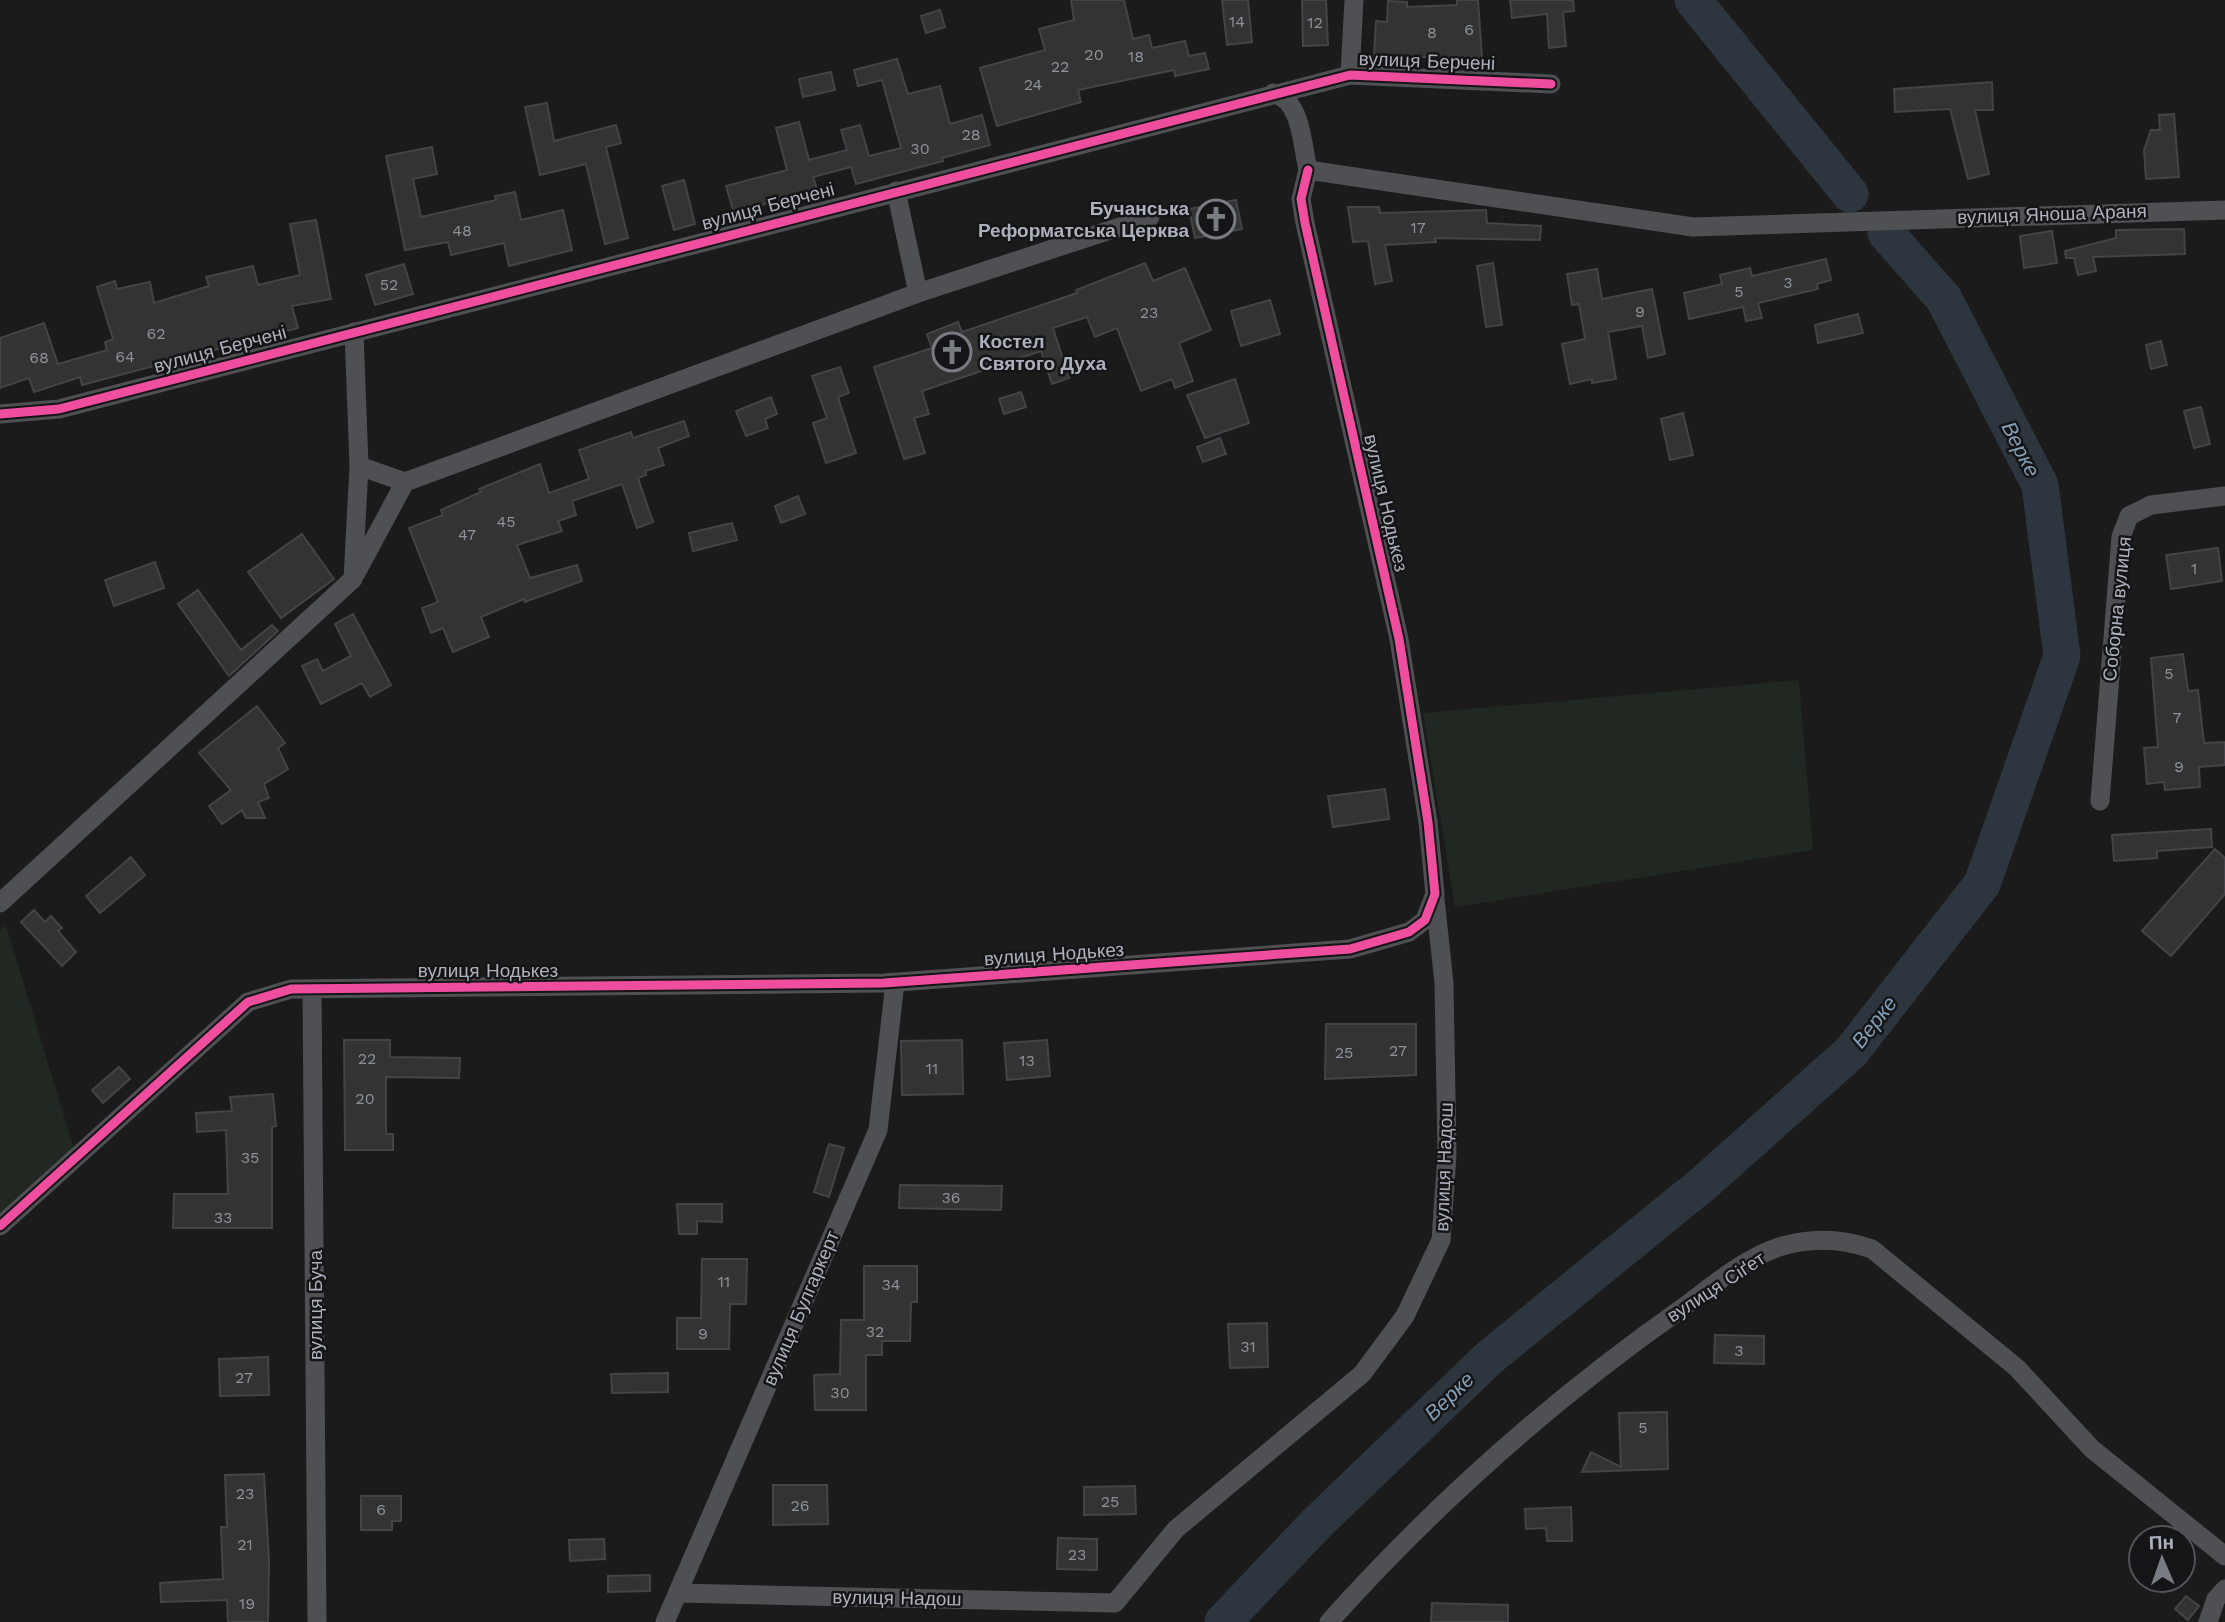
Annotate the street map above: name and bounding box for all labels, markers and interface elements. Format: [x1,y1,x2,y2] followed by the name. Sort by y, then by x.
[1229,12,1245,31] house number: 14
[1307,13,1323,32] house number: 12
[1464,20,1474,39] house number: 6
[1427,23,1437,42] house number: 8
[1084,45,1104,64] house number: 20
[1128,47,1144,66] house number: 18
[1358,47,1496,75] street label: вулиця Берчені
[1051,57,1069,76] house number: 22
[1024,75,1043,94] house number: 24
[961,125,981,144] house number: 28
[910,139,930,158] house number: 30
[699,177,837,235] street label: вулиця Берчені
[978,197,1189,242] place label: Бучанська Реформатська Церква
[1195,198,1237,240] church icon: Бучанська Реформатська Церква
[1957,199,2147,229] street label: вулиця Яноша Араня
[1410,218,1426,237] house number: 17
[452,221,472,240] house number: 48
[1783,273,1793,292] house number: 3
[380,275,398,294] house number: 52
[1734,282,1744,301] house number: 5
[1635,302,1645,321] house number: 9
[1140,303,1158,322] house number: 23
[151,320,289,378] street label: вулиця Берчені
[146,324,166,343] house number: 62
[979,330,1107,375] place label: Костел Святого Духа
[931,331,973,373] church icon: Костел Святого Духа
[115,347,135,366] house number: 64
[29,348,49,367] house number: 68
[1996,417,2046,481] water label: Верке
[1359,432,1413,574] street label: вулиця Нодькез
[496,512,516,531] house number: 45
[458,525,476,544] house number: 47
[2098,535,2136,683] street label: Соборна вулиця
[2191,559,2197,578] house number: 1
[2164,664,2174,683] house number: 5
[2173,708,2182,727] house number: 7
[2174,757,2184,776] house number: 9
[983,938,1125,970] street label: вулиця Нодькез
[418,959,558,982] street label: вулиця Нодькез
[1846,991,1902,1053] water label: Верке
[1389,1041,1407,1060] house number: 27
[1335,1043,1353,1062] house number: 25
[358,1049,376,1068] house number: 22
[1019,1051,1035,1070] house number: 13
[926,1059,938,1078] house number: 11
[355,1089,375,1108] house number: 20
[1430,1102,1458,1232] street label: вулиця Надош
[241,1148,259,1167] house number: 35
[941,1188,961,1207] house number: 36
[214,1208,232,1227] house number: 33
[758,1227,844,1389] street label: вулиця Булгаркерт
[1663,1247,1770,1327] street label: вулиця Сіґет
[304,1250,327,1360] street label: вулиця Буча
[718,1272,730,1291] house number: 11
[881,1275,901,1294] house number: 34
[866,1322,884,1341] house number: 32
[698,1324,708,1343] house number: 9
[1240,1337,1256,1356] house number: 31
[1734,1341,1744,1360] house number: 3
[1419,1367,1479,1425] water label: Верке
[235,1368,253,1387] house number: 27
[830,1383,850,1402] house number: 30
[1638,1418,1648,1437] house number: 5
[236,1484,254,1503] house number: 23
[1101,1492,1119,1511] house number: 25
[790,1496,810,1515] house number: 26
[376,1500,386,1519] house number: 6
[2127,1524,2197,1594] north arrow
[2148,1531,2174,1554] text: Пн
[237,1535,253,1554] house number: 21
[1068,1545,1086,1564] house number: 23
[832,1585,962,1611] street label: вулиця Надош
[239,1594,255,1613] house number: 19

